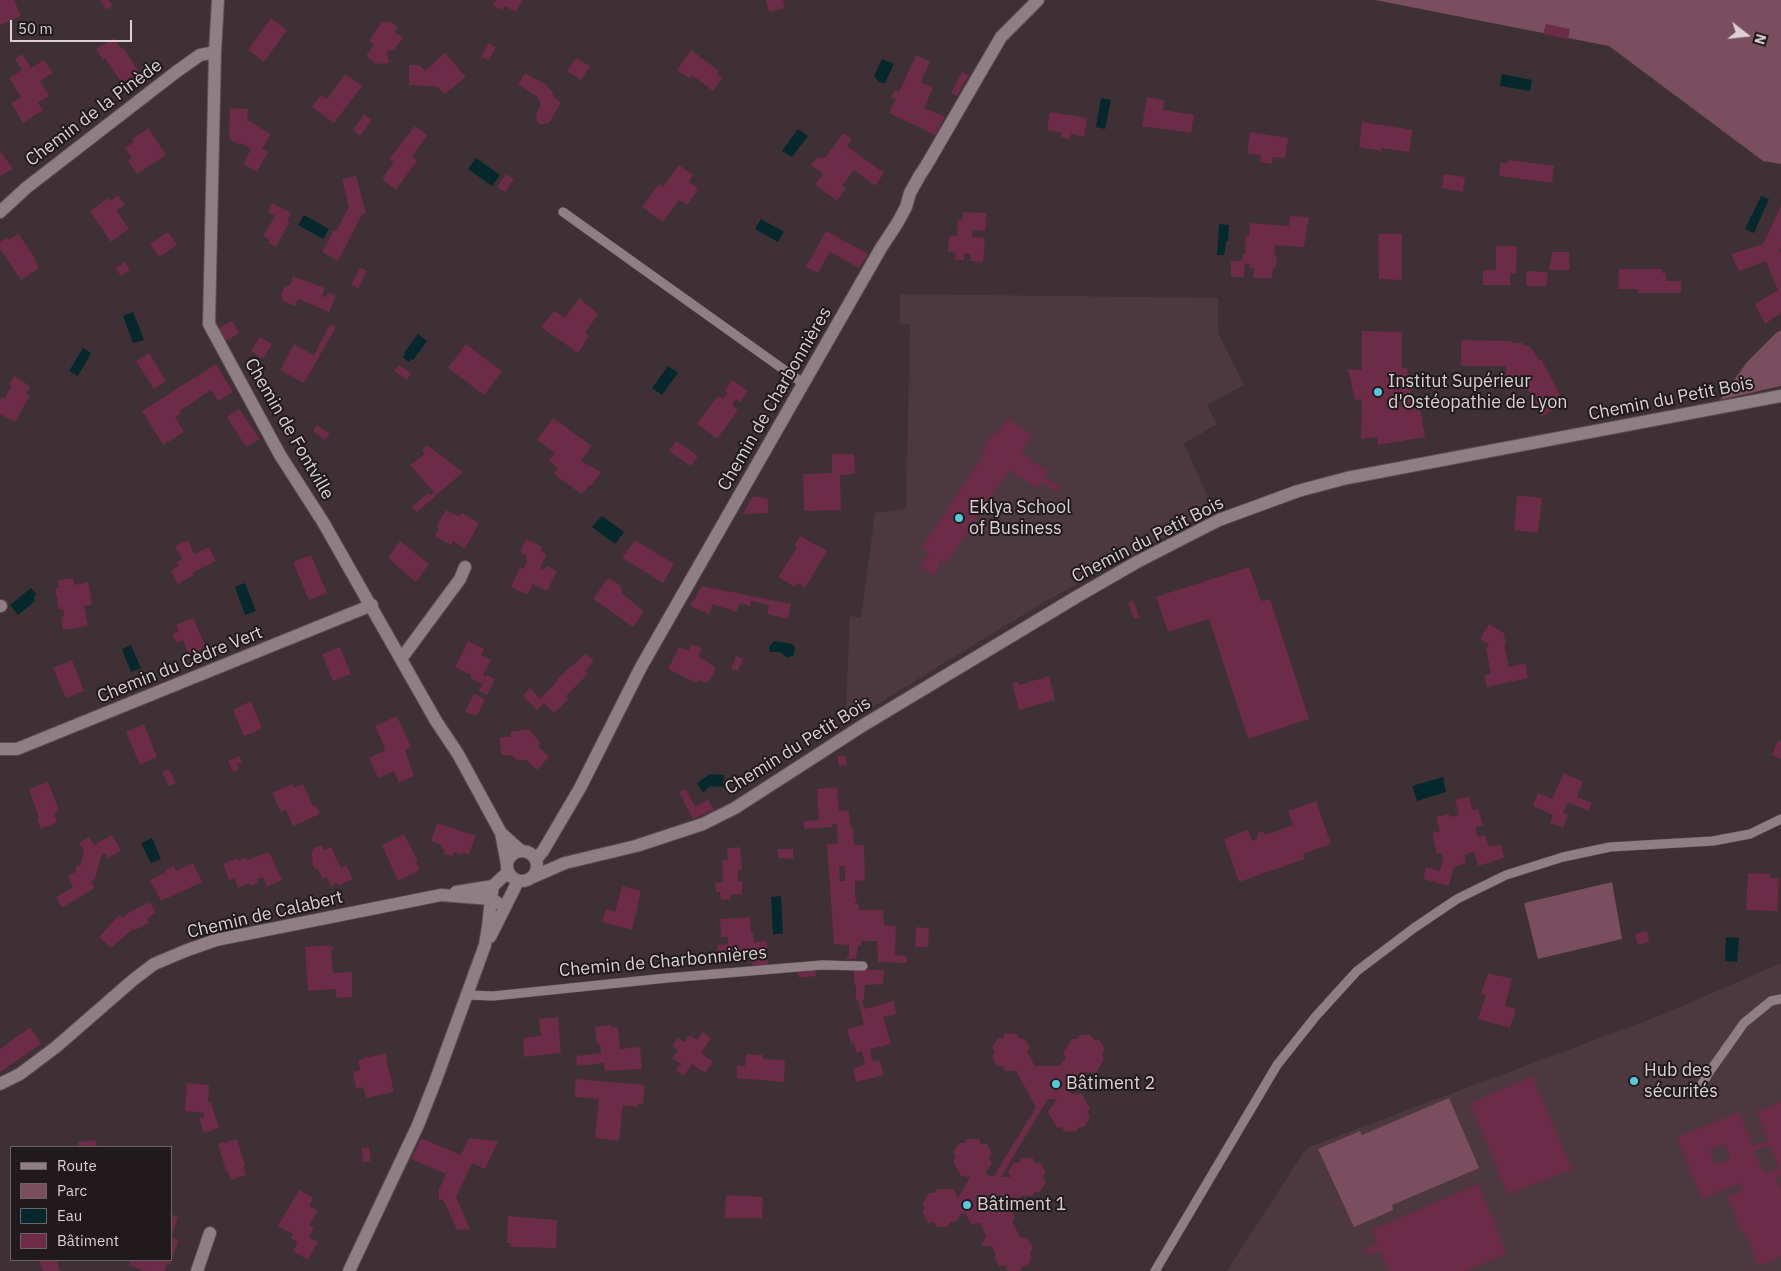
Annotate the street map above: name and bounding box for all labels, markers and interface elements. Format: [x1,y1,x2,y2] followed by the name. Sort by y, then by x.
[12,10,135,42] scale bar
[1721,10,1771,60] north arrow
[18,19,53,38] text: 50 m
[1750,32,1770,46] text: N
[22,55,166,171] street label: Chemin de la Pinède
[713,303,837,495] street label: Chemin de Charbonnières
[240,354,338,504] street label: Chemin de Fontville
[1388,371,1567,414] place label: Institut Supérieur d'Ostéopathie de Lyon
[1587,372,1755,426] street label: Chemin du Petit Bois
[1372,386,1384,398] marker: Institut Supérieur d'Ostéopathie de Lyon
[1068,492,1228,588] street label: Chemin du Petit Bois
[969,497,1071,540] place label: Eklya School of Business
[953,512,965,524] marker: Eklya School of Business
[94,622,266,708] street label: Chemin du Cèdre Vert
[721,692,875,800] street label: Chemin du Petit Bois
[185,887,345,943] street label: Chemin de Calabert
[558,942,768,982] street label: Chemin de Charbonnières
[1644,1060,1718,1102] place label: Hub des sécurités
[1066,1073,1155,1095] place label: Bâtiment 2
[1628,1075,1640,1087] marker: Hub des sécurités
[1050,1078,1062,1090] marker: Bâtiment 2
[10,1146,172,1261] legend
[57,1156,97,1175] text: Route
[57,1181,87,1200] text: Parc
[977,1194,1066,1216] place label: Bâtiment 1
[961,1199,973,1211] marker: Bâtiment 1
[57,1206,82,1225] text: Eau
[57,1231,119,1250] text: Bâtiment

